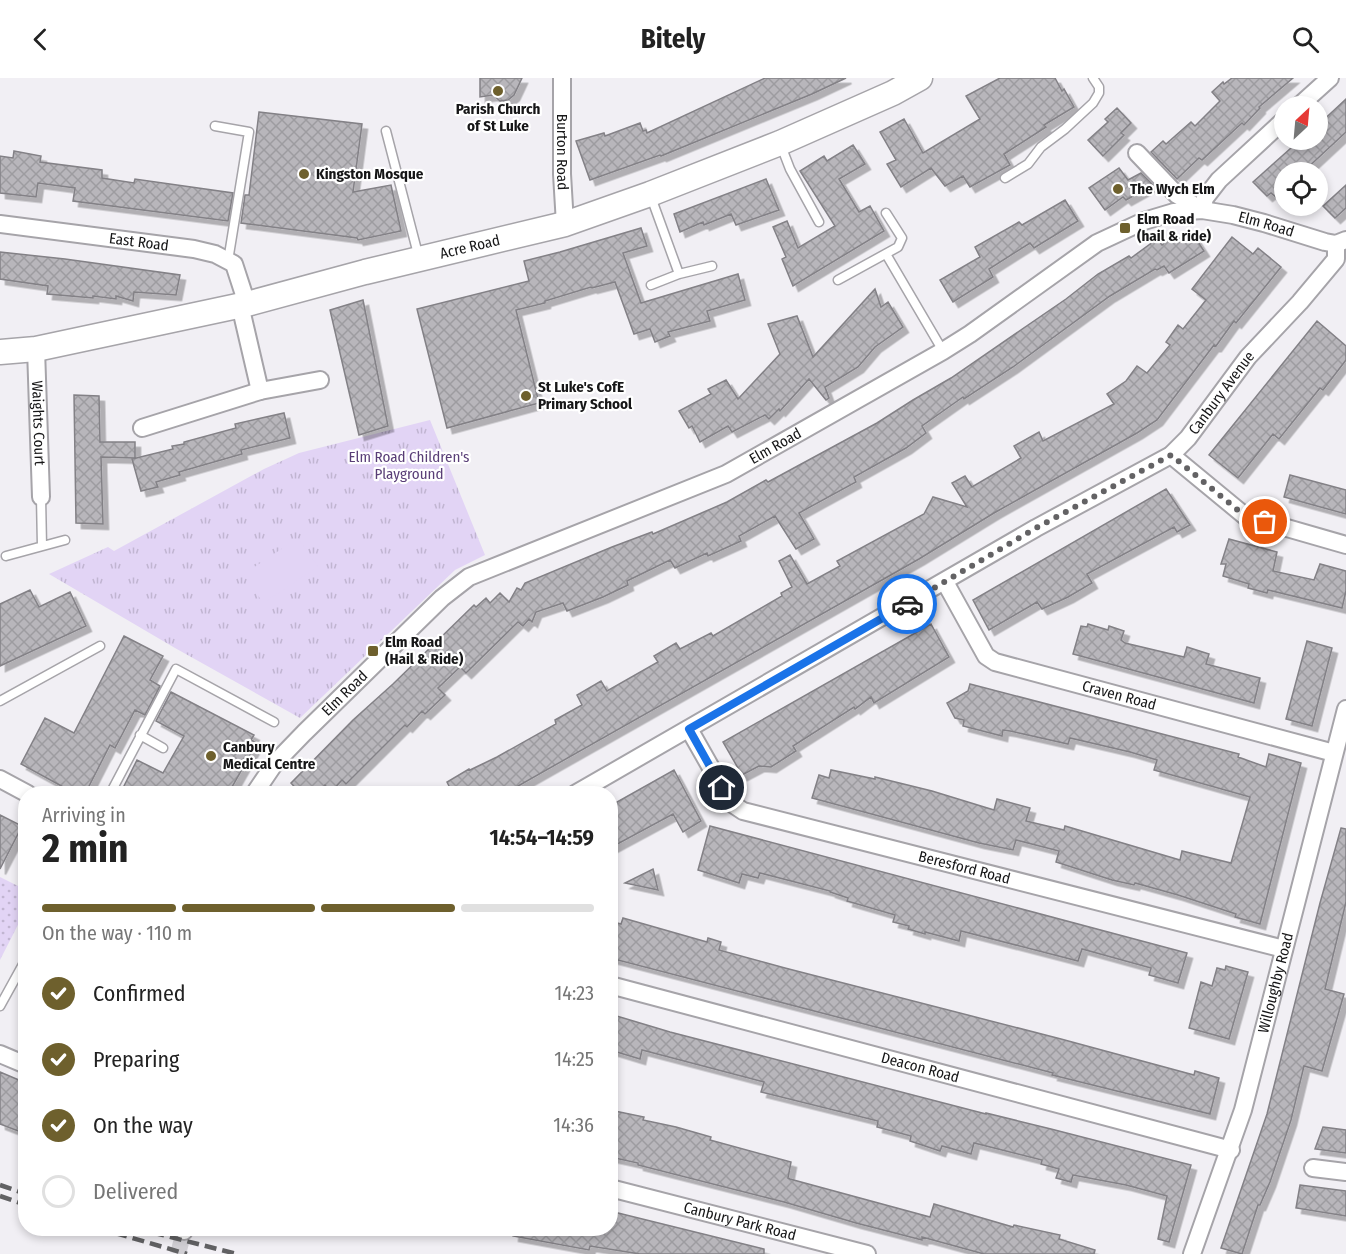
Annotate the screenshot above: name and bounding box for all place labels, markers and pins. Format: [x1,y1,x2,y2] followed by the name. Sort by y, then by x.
[491,84,505,98] marker: Parish Church of St Luke
[456,100,540,135] place label: Parish Church of St Luke
[316,165,424,183] place label: Kingston Mosque
[297,167,311,181] marker: Kingston Mosque
[1130,180,1215,198] place label: The Wych Elm
[1111,182,1125,196] marker: The Wych Elm
[1137,210,1212,245] place label: Elm Road (hail & ride)
[1118,221,1132,235] marker: Elm Road (hail & ride)
[538,378,633,413] place label: St Luke's CofE Primary School
[519,389,533,403] marker: St Luke's CofE Primary School
[1239,496,1290,547] pin
[385,633,464,668] place label: Elm Road (Hail & Ride)
[366,644,380,658] marker: Elm Road (Hail & Ride)
[223,738,316,773] place label: Canbury Medical Centre
[204,749,218,763] marker: Canbury Medical Centre
[696,762,747,813] pin

